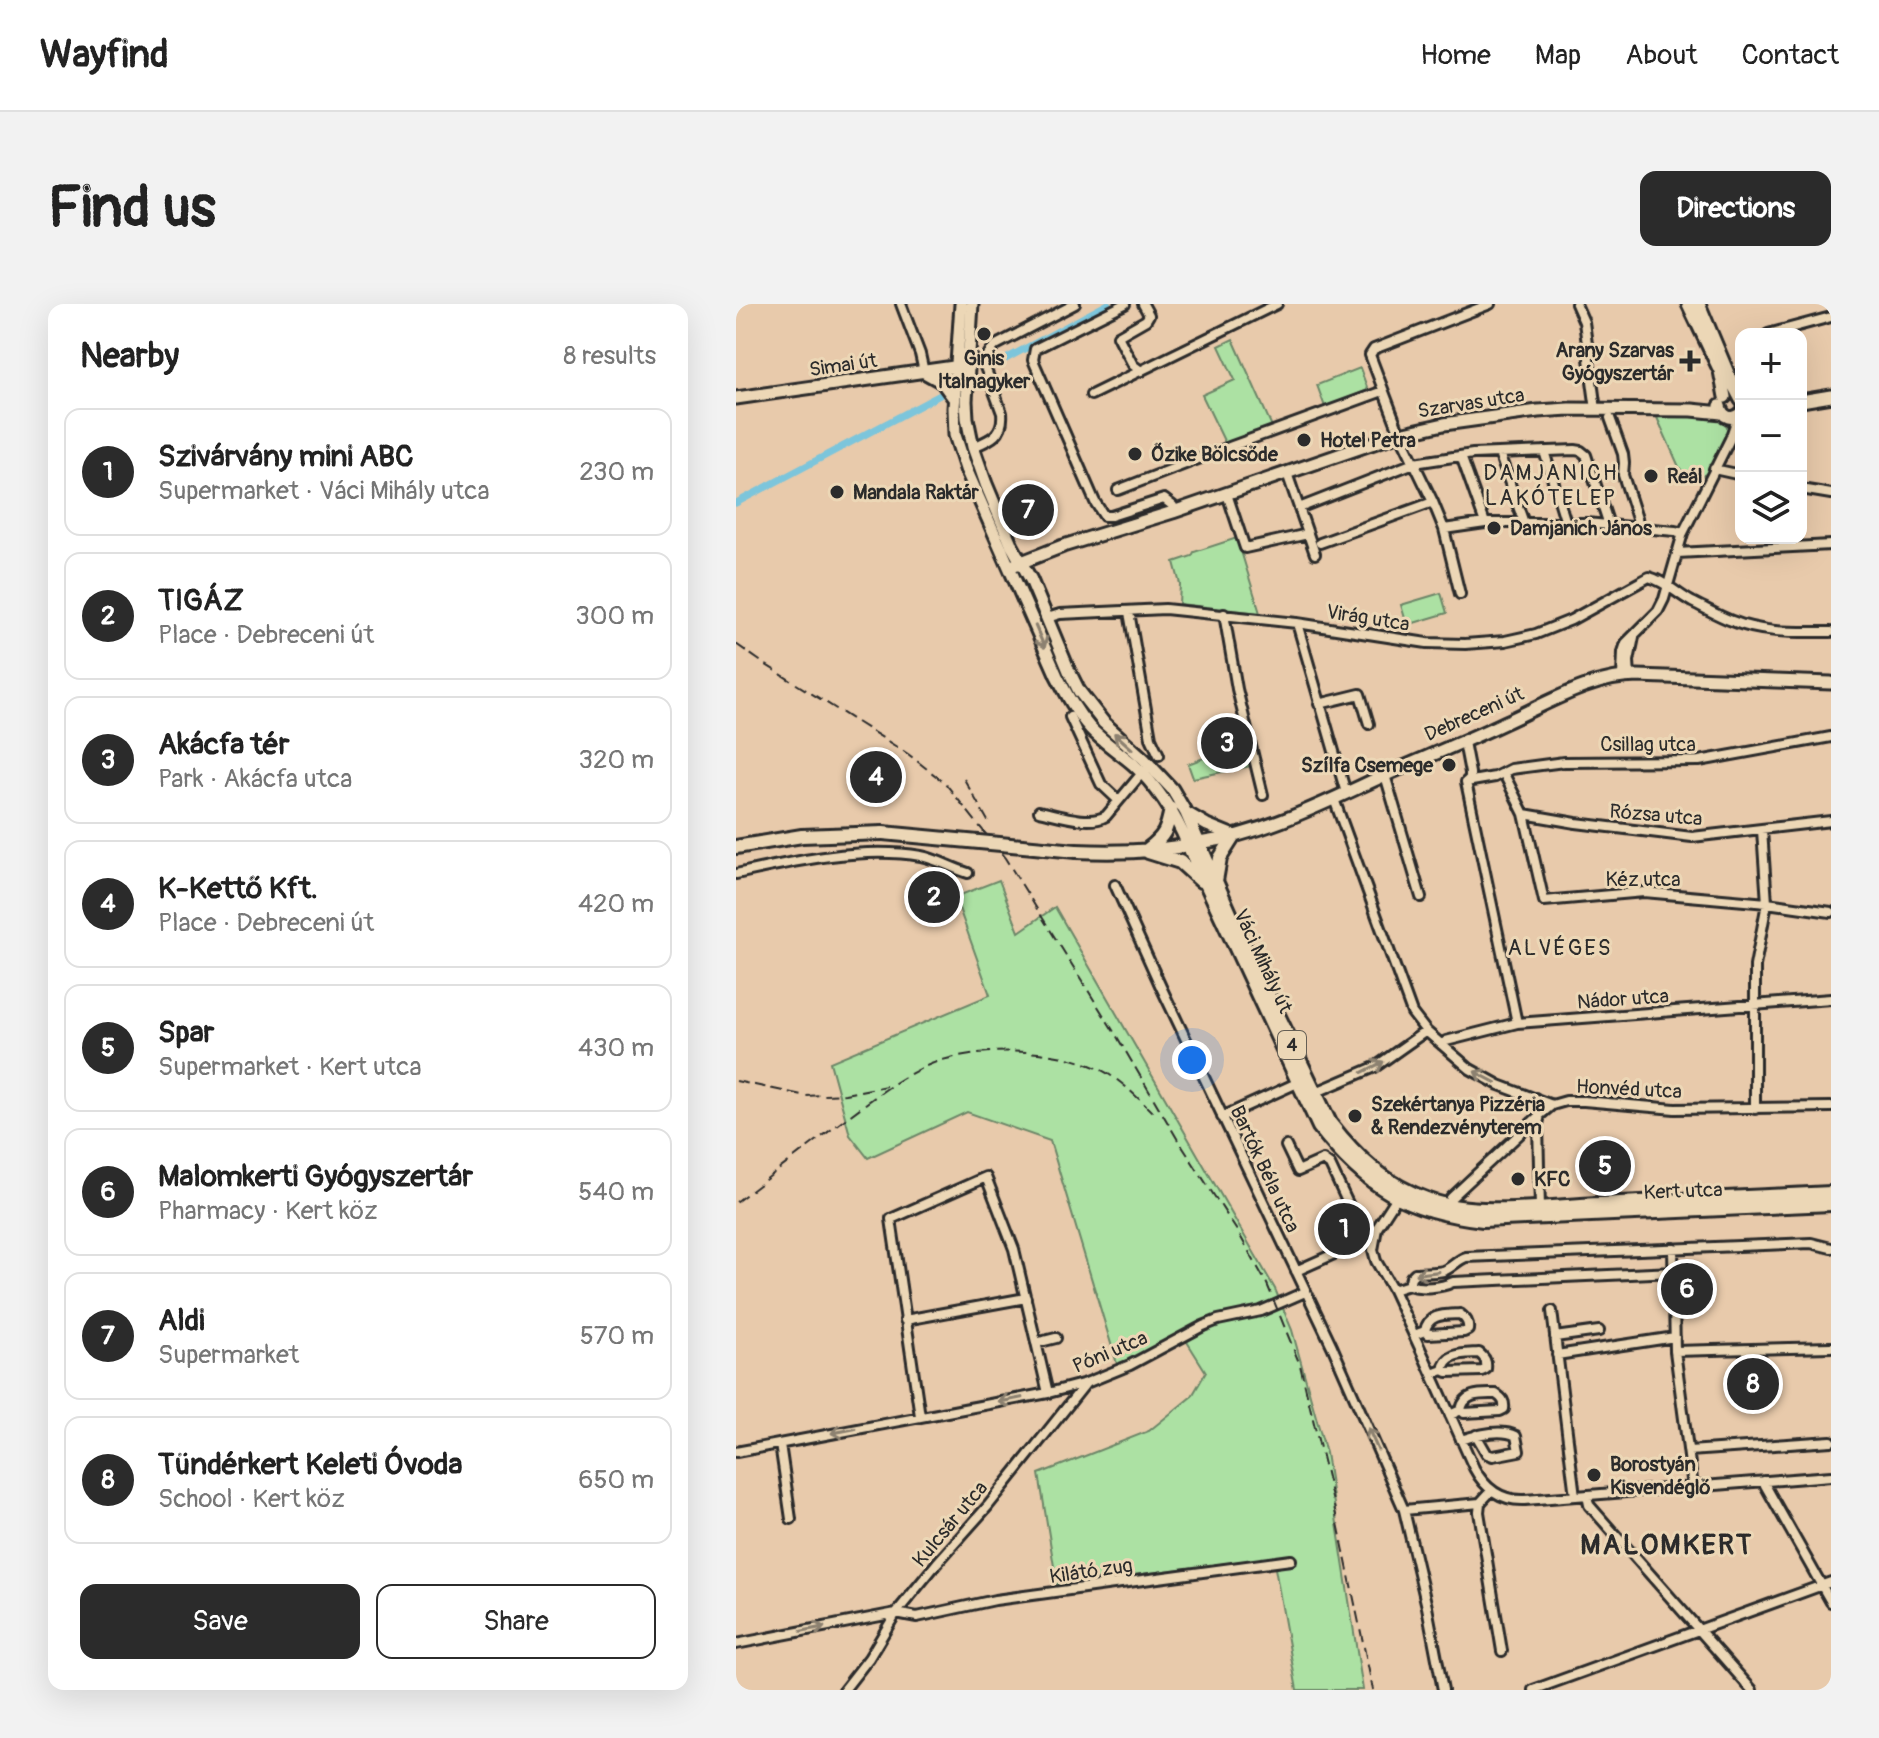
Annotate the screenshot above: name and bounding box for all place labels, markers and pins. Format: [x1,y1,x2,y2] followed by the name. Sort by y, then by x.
[975,325,993,343] marker: Ginis Italnagyker
[1556,338,1675,386] place label: Arany Szarvas Gyógyszertár
[938,346,1031,394] place label: Ginis Italnagyker
[1681,352,1699,370] marker: Arany Szarvas Gyógyszertár
[1320,428,1416,453] place label: Hotel Petra
[1295,431,1313,449] marker: Hotel Petra
[1151,442,1279,467] place label: Őzike Bölcsőde
[1126,445,1144,463] marker: Őzike Bölcsőde
[1667,464,1703,489] place label: Reál
[1642,467,1660,485] marker: Reál
[853,480,980,505] place label: Mandala Raktár
[1002,480,1054,540] pin: 7
[828,483,846,501] marker: Mandala Raktár
[1510,516,1652,541] place label: Damjanich János
[1485,519,1503,537] marker: Damjanich János
[1201,713,1253,773] pin: 3
[850,747,902,807] pin: 4
[1301,753,1434,778] place label: Szílfa Csemege
[1440,756,1458,774] marker: Szílfa Csemege
[908,867,960,927] pin: 2
[1371,1092,1545,1140] place label: Szekértanya Pizzéria & Rendezvényterem
[1346,1107,1364,1125] marker: Szekértanya Pizzéria & Rendezvényterem
[1579,1136,1631,1196] pin: 5
[1534,1167,1570,1192] place label: KFC
[1509,1170,1527,1188] marker: KFC
[1318,1199,1370,1259] pin: 1
[1661,1259,1713,1319] pin: 6
[1727,1354,1779,1414] pin: 8
[1610,1452,1711,1500] place label: Borostyán Kisvendéglő
[1585,1466,1603,1484] marker: Borostyán Kisvendéglő

